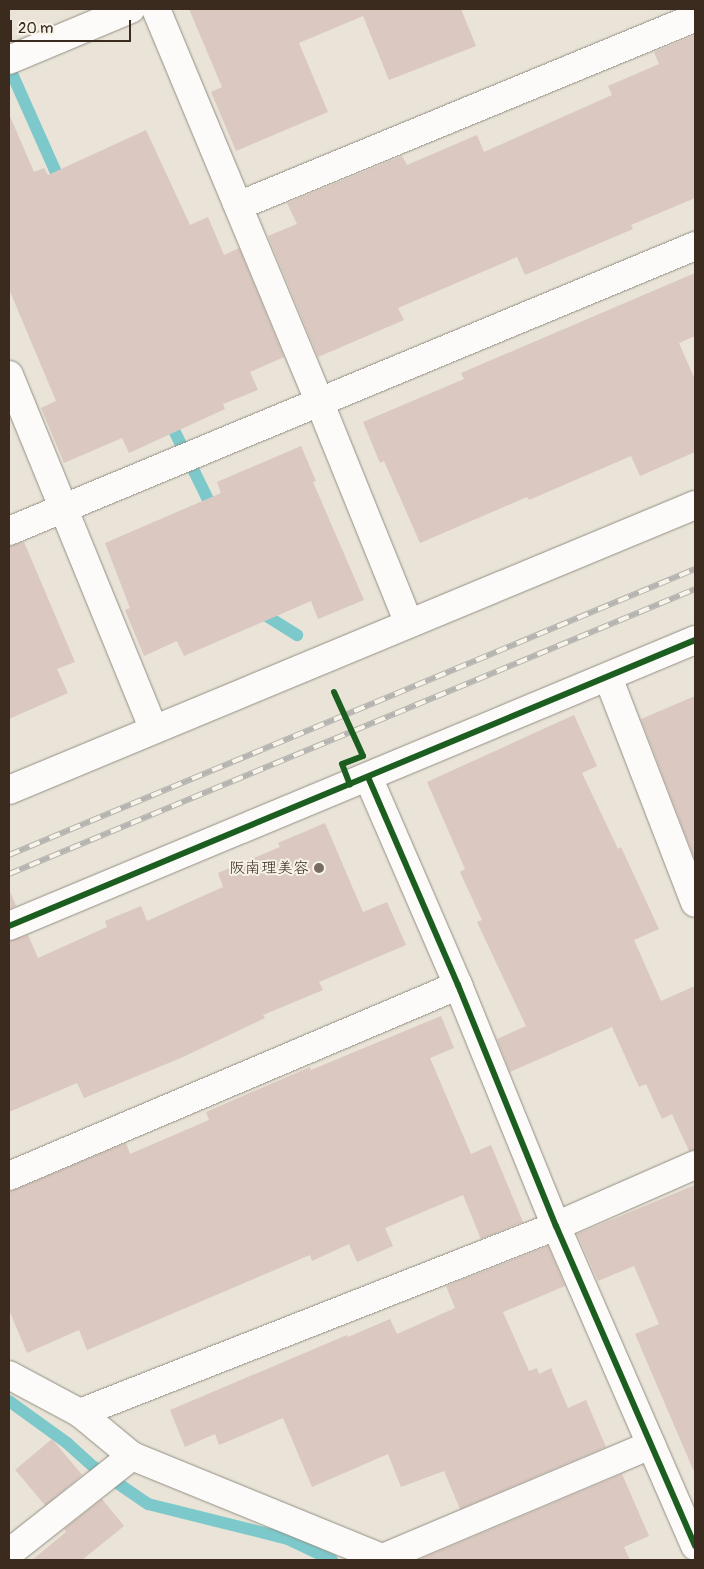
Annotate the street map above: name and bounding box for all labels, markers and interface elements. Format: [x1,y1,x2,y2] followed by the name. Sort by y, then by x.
[12,10,134,42] scale bar
[18,19,53,38] text: 20 m
[229,858,309,878] place label: 阪南理美容
[313,862,325,874] marker: 阪南理美容

